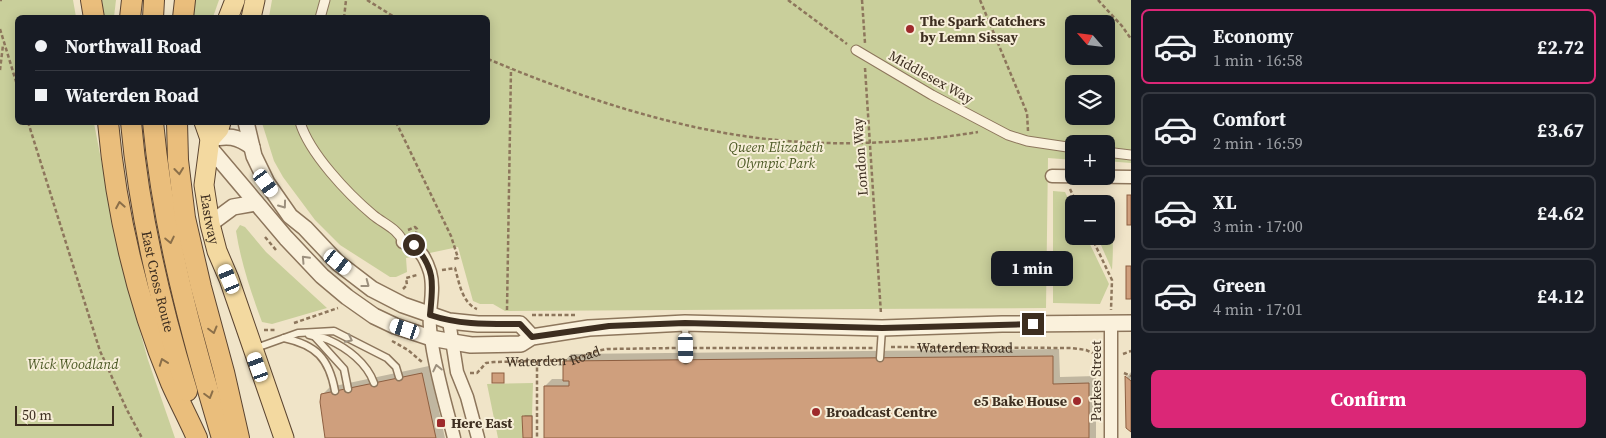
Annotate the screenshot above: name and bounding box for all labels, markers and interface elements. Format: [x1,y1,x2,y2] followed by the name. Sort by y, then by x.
[920,11,1046,47] place label: The Spark Catchers by Lemn Sissay
[1065,15,1115,65] north arrow
[1065,15,1115,245] map controls
[904,23,916,35] marker: The Spark Catchers by Lemn Sissay
[1213,23,1294,49] text: Economy
[1153,24,1198,69] icon: car
[65,33,201,59] text: Northwall Road
[1537,34,1584,60] text: £2.72
[885,45,978,109] street label: Middlesex Way
[1213,49,1303,71] text: 1 min · 16:58
[1065,75,1115,125] button: layers
[65,82,199,108] text: Waterden Road
[1213,106,1286,132] text: Comfort
[1153,107,1198,152] icon: car
[847,117,873,197] street label: London Way
[1537,117,1584,143] text: £3.67
[1213,132,1303,154] text: 2 min · 16:59
[1065,135,1115,185] button: +
[729,137,824,173] park label: Queen Elizabeth Olympic Park
[251,166,280,200] car
[174,167,185,175] one-way arrow
[1213,189,1236,215] text: XL
[1153,190,1198,235] icon: car
[195,192,225,247] street label: Eastway
[1065,195,1115,245] button: −
[277,199,285,208] one-way arrow
[1537,200,1584,226] text: £4.62
[115,201,125,210] one-way arrow
[1213,215,1303,237] text: 3 min · 17:00
[137,229,180,335] street label: East Cross Route
[403,234,425,256] route start
[164,236,175,244] one-way arrow
[321,247,354,277] car
[992,252,1074,286] callout: 1 min
[302,255,311,264] one-way arrow
[1011,257,1053,279] text: 1 min
[216,262,241,296] car
[1213,272,1266,298] text: Green
[1153,273,1198,318] icon: car
[360,278,370,287] one-way arrow
[1537,283,1584,309] text: £4.12
[1213,298,1303,320] text: 4 min · 17:01
[1022,313,1044,335] route end
[388,317,421,341] car
[207,325,218,334] one-way arrow
[344,333,353,343] one-way arrow
[678,333,693,363] car
[917,337,1013,358] street label: Waterden Road
[1086,340,1106,422] street label: Parkes Street
[505,341,603,372] street label: Waterden Road
[245,350,270,384] car
[28,354,119,374] park label: Wick Woodland
[159,358,169,366] one-way arrow
[432,364,443,372] one-way arrow
[1151,370,1586,428] button: Confirm
[204,391,214,399] one-way arrow
[974,391,1067,411] place label: e5 Bake House
[1071,395,1083,407] marker: e5 Bake House
[826,402,937,422] place label: Broadcast Centre
[15,403,114,426] scale bar
[22,405,52,425] text: 50 m
[810,406,822,418] marker: Broadcast Centre
[451,413,513,433] place label: Here East
[435,417,447,429] marker: Here East

